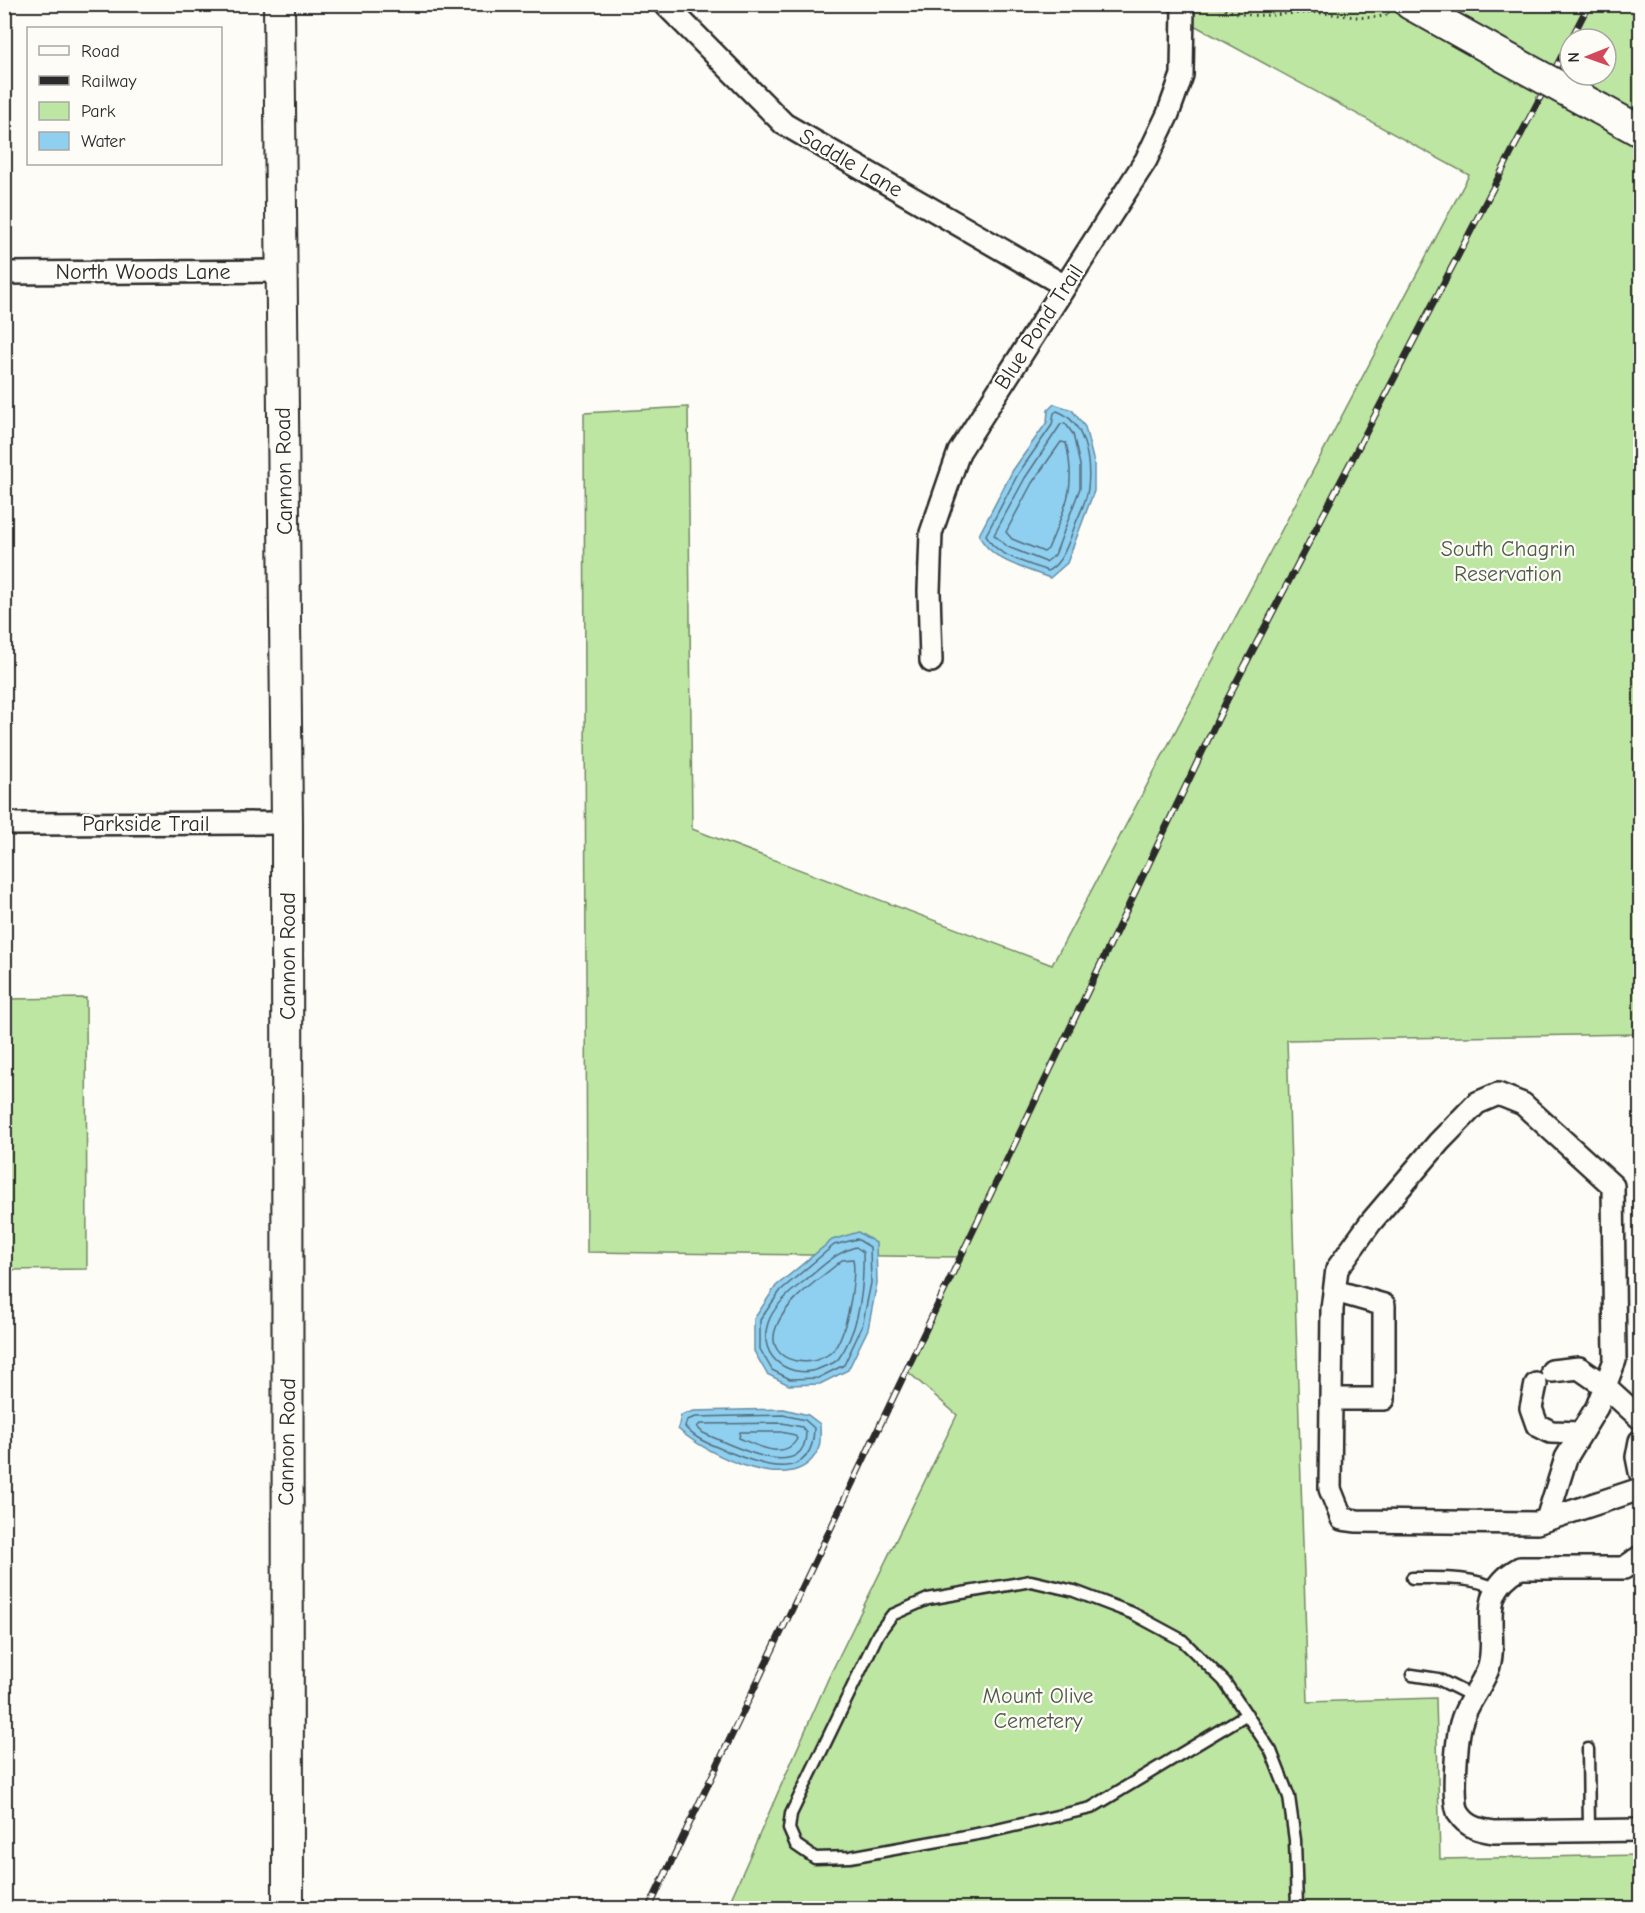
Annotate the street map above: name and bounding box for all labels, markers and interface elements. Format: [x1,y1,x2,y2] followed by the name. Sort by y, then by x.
[27,27,222,165] legend
[1558,27,1618,87] north arrow
[81,41,120,62] text: Road
[1565,52,1583,63] text: N
[81,71,138,92] text: Railway
[81,101,116,122] text: Park
[795,123,907,203] street label: Saddle Lane
[81,131,126,152] text: Water
[55,259,231,285] street label: North Woods Lane
[989,260,1089,394] street label: Blue Pond Trail
[270,407,298,535] street label: Cannon Road
[1441,536,1575,587] park label: South Chagrin Reservation
[82,811,210,837] street label: Parkside Trail
[275,892,301,1020] street label: Cannon Road
[273,1378,301,1506] street label: Cannon Road
[983,1683,1093,1734] park label: Mount Olive Cemetery

